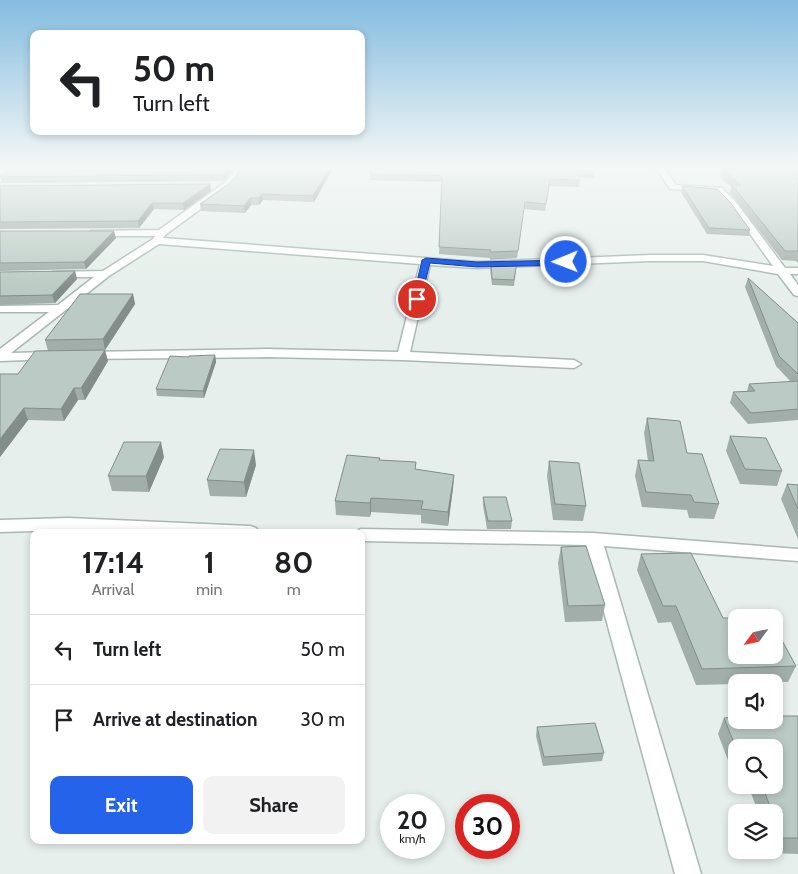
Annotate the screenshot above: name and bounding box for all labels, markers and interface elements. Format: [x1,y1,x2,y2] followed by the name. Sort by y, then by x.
[133,47,215,90] text: 50 m
[50,50,115,115] icon: left
[133,90,210,117] text: Turn left
[539,235,591,287] position arrow
[396,278,438,320] pin
[403,285,431,313] icon: arrive
[82,544,144,581] text: 17:14
[204,544,215,581] text: 1
[274,544,313,581] text: 80
[92,580,134,599] text: Arrival
[196,580,222,599] text: min
[287,580,301,599] text: m
[728,609,782,664] north arrow
[728,609,783,859] map controls
[50,636,78,664] icon: left
[93,638,161,661] text: Turn left
[301,638,345,661] text: 50 m
[728,674,783,729] button: sound
[50,706,78,734] icon: arrive
[93,708,257,731] text: Arrive at destination
[301,708,345,731] text: 30 m
[728,739,783,794] button: search
[50,776,193,834] button: Exit
[203,776,345,834] button: Share
[455,794,520,859] speed limit sign: 30
[728,804,783,859] button: layers
[397,805,428,835] text: 20
[399,831,426,846] text: km/h

